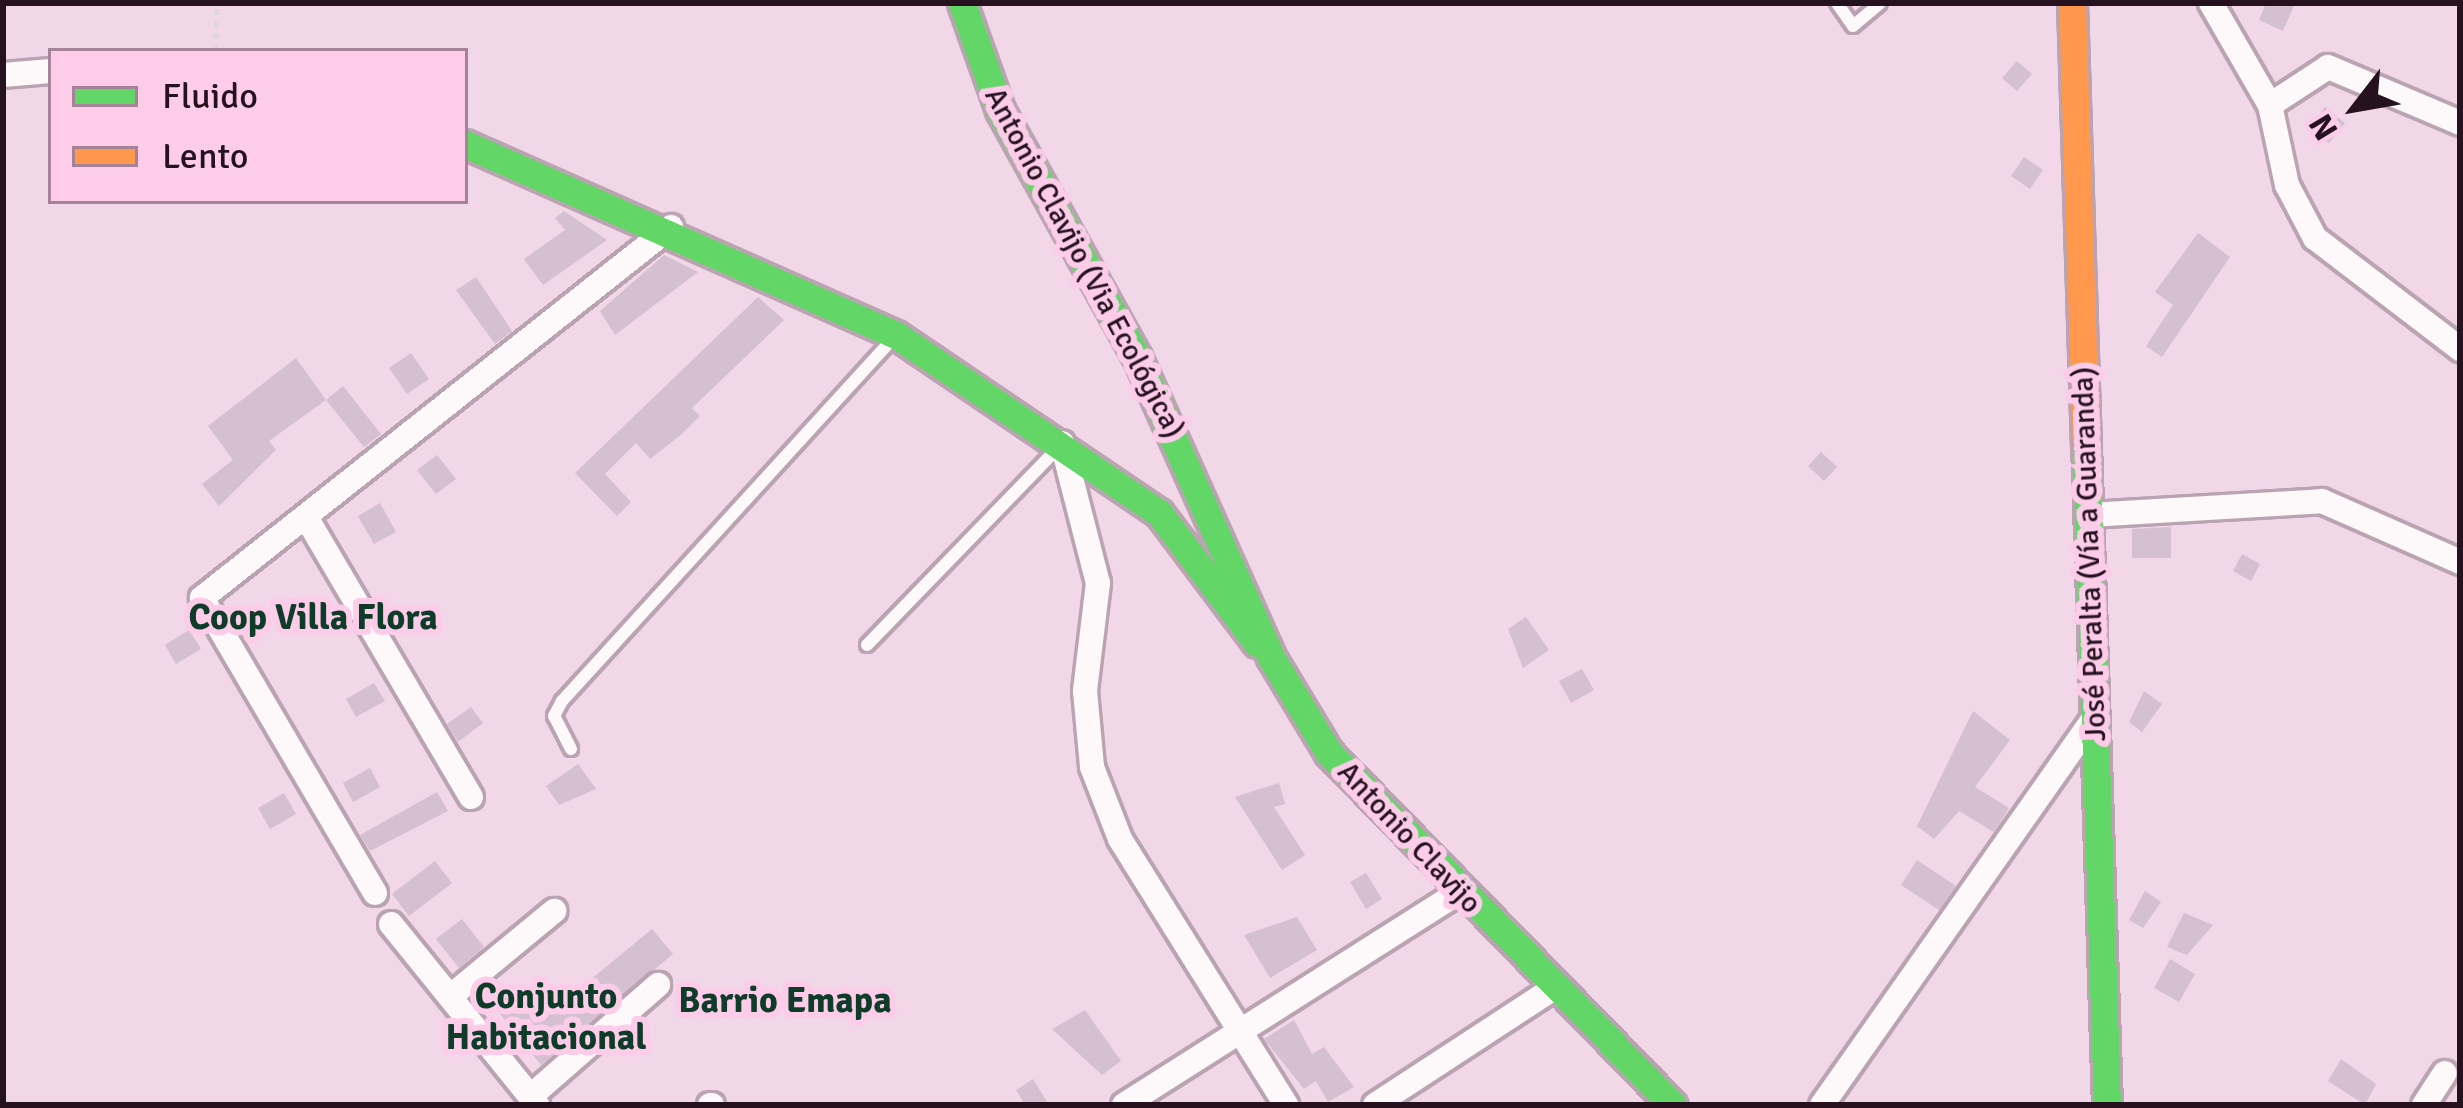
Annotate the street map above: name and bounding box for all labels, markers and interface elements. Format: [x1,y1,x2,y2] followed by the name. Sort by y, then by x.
[48,48,468,204] legend
[2295,48,2415,168] north arrow
[162,74,258,119] text: Fluido
[976,82,1192,444] street label: Antonio Clavijo (Via Ecológica)
[2300,106,2347,147] text: N
[162,134,249,179] text: Lento
[2065,366,2115,742] street label: José Peralta (Vía a Guaranda)
[188,596,438,640] district label: Coop Villa Flora
[1330,755,1488,921] street label: Antonio Clavijo
[445,974,647,1059] district label: Conjunto Habitacional
[678,979,892,1023] district label: Barrio Emapa

